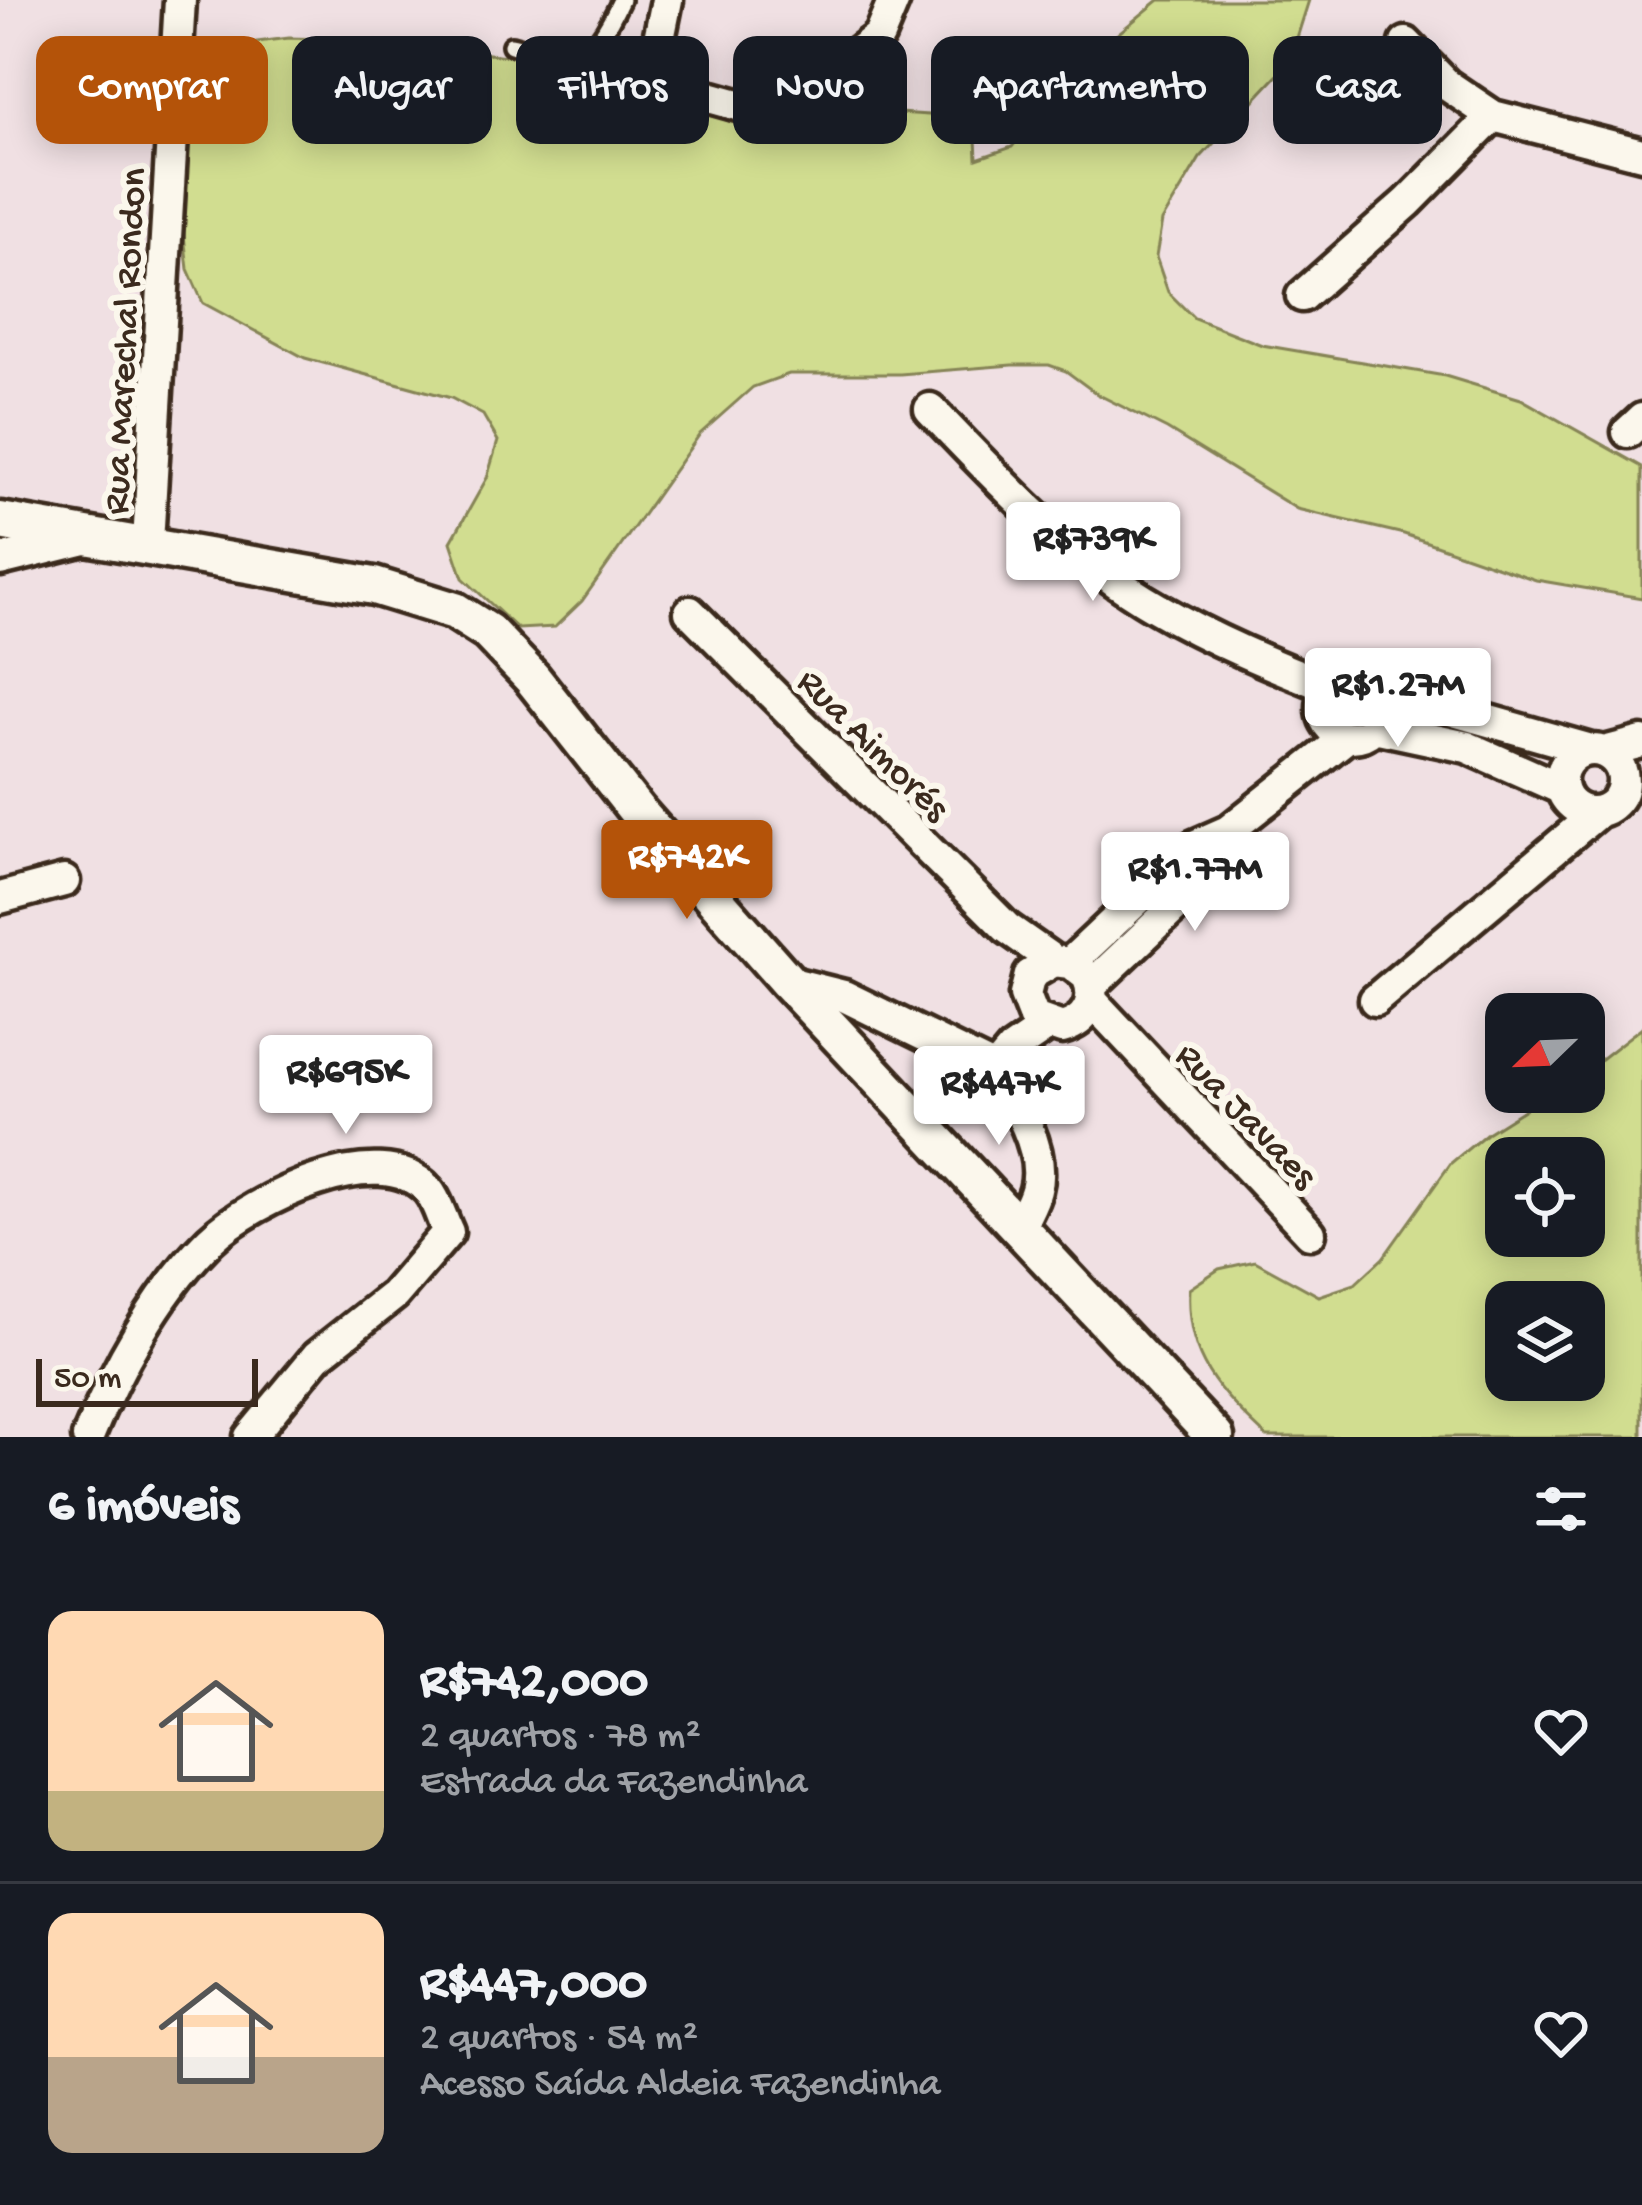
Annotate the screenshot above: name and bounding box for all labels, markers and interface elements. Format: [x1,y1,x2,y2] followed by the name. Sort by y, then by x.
[36,36,268,144] chip: Comprar
[292,36,492,144] chip: Alugar
[516,36,709,144] chip: Filtros
[733,36,907,144] chip: Novo
[931,36,1249,144] chip: Apartamento
[1273,36,1442,144] chip: Casa
[96,167,160,516] street label: Rua Marechal Rondon
[995,502,1191,604] pin: R$739K
[1033,518,1153,564] text: R$739K
[1287,648,1509,750] pin: R$1.27M
[785,661,958,834] street label: Rua Aimorés
[1332,664,1464,710] text: R$1.27M
[589,820,785,922] pin: R$742K
[1084,832,1306,934] pin: R$1.77M
[628,836,746,882] text: R$742K
[1128,848,1262,894] text: R$1.77M
[1485,993,1605,1113] north arrow
[1485,993,1605,1401] map controls
[248,1035,444,1137] pin: R$695K
[1163,1035,1326,1202] street label: Rua Javaes
[901,1046,1097,1148] pin: R$447K
[286,1051,406,1097] text: R$695K
[941,1062,1057,1108] text: R$447K
[1485,1137,1605,1257] button: locate
[1485,1281,1605,1401] button: layers
[36,1353,258,1406] scale bar
[54,1361,121,1399] text: 50 m
[1528,1476,1594,1542] icon: filters
[48,1479,238,1539] text: 6 imóveis
[420,1655,648,1715] text: R$742,000
[144,1659,288,1803] icon: home
[1528,1698,1594,1764] icon: heart
[420,1715,701,1761] text: 2 quartos · 78 m²
[420,1761,807,1807] text: Estrada da Fazendinha
[420,1957,647,2017] text: R$447,000
[144,1961,288,2105] icon: home
[1528,2000,1594,2066] icon: heart
[420,2017,698,2063] text: 2 quartos · 54 m²
[420,2063,940,2109] text: Acesso Saída Aldeia Fazendinha

